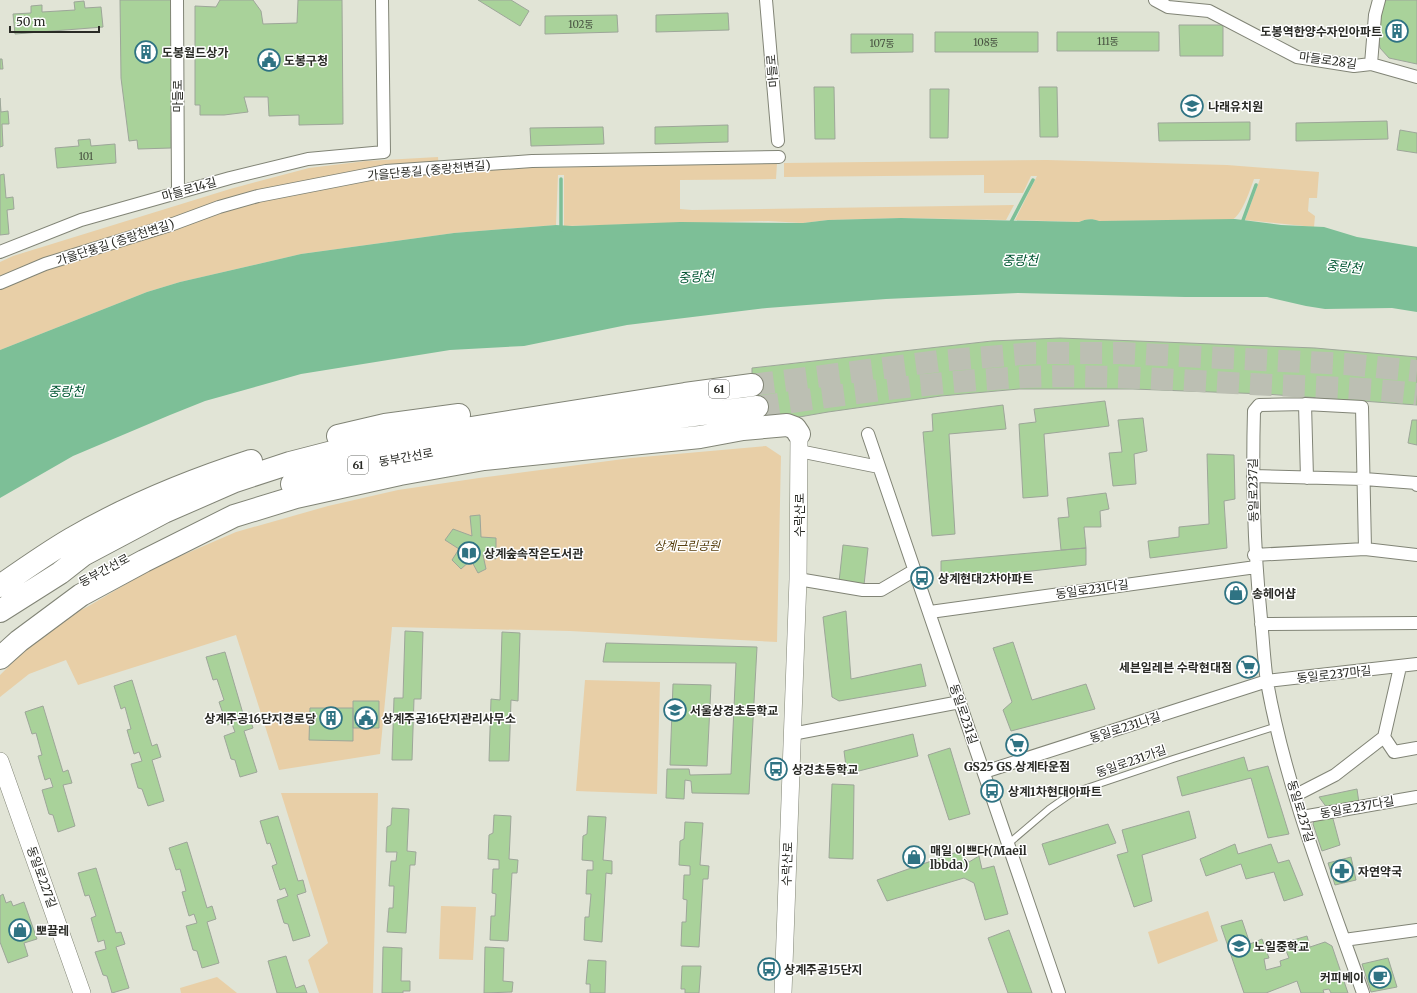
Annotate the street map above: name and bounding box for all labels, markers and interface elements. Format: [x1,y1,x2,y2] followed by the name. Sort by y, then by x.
[10,8,99,34] scale bar
[16,14,45,29] text: 50 m
[568,18,594,31] house number: 102동
[1384,18,1410,44] building icon: 도봉역한양수자인아파트
[1261,24,1382,39] place label: 도봉역한양수자인아파트
[1097,35,1119,48] house number: 111동
[973,36,999,49] house number: 108동
[869,37,895,50] house number: 107동
[133,39,159,65] building icon: 도봉월드상가
[162,45,228,60] place label: 도봉월드상가
[256,47,282,73] public building icon: 도봉구청
[1298,49,1358,71] street label: 마들로28길
[284,53,328,68] place label: 도봉구청
[763,54,781,88] street label: 마들로
[170,79,185,113] street label: 마들로
[1179,93,1205,119] school or university icon: 나래유치원
[1208,99,1263,114] place label: 나래유치원
[79,150,94,163] house number: 101
[367,157,491,183] street label: 가을단풍길 (중랑천변길)
[160,174,218,204] street label: 마들로14길
[54,216,176,268] street label: 가을단풍길 (중랑천변길)
[1002,252,1039,269] water label: 중랑천
[1325,257,1364,277] water label: 중랑천
[678,268,715,286] water label: 중랑천
[709,380,729,398] road number: 61
[48,383,85,400] water label: 중랑천
[378,445,434,469] street label: 동부간선로
[348,456,368,474] road number: 61
[1245,458,1261,522] street label: 동일로237길
[792,493,807,537] street label: 수락산로
[654,538,721,553] park label: 상계근린공원
[456,540,482,566] library icon: 상계숲속작은도서관
[484,546,583,561] place label: 상계숲속작은도서관
[76,550,132,590] street label: 동부간선로
[909,565,935,591] bus stop icon: 상계현대2차아파트
[938,571,1033,586] place label: 상계현대2차아파트
[1054,576,1130,602] street label: 동일로231다길
[1223,580,1249,606] shop icon: 송헤어샵
[1252,586,1296,601] place label: 송헤어샵
[1235,654,1261,680] supermarket icon: 세븐일레븐 수락현대점
[1119,660,1232,675] place label: 세븐일레븐 수락현대점
[1296,663,1372,685] street label: 동일로237마길
[947,682,981,746] street label: 동일로231길
[662,697,688,723] school or university icon: 서울상경초등학교
[690,703,778,718] place label: 서울상경초등학교
[318,705,344,731] building icon: 상계주공16단지경로당
[353,705,379,731] public building icon: 상계주공16단지관리사무소
[1088,708,1162,746] street label: 동일로231나길
[204,711,316,726] place label: 상계주공16단지경로당
[382,711,516,726] place label: 상계주공16단지관리사무소
[1004,732,1030,758] supermarket icon: GS25 GS 상계타운점
[1094,742,1168,780] street label: 동일로231가길
[763,756,789,782] bus stop icon: 상겅초등학교
[964,759,1070,774] place label: GS25 GS 상계타운점
[792,762,858,777] place label: 상겅초등학교
[979,778,1005,804] bus stop icon: 상계1차현대아파트
[1284,778,1318,844] street label: 동일로237길
[1008,784,1102,799] place label: 상계1차현대아파트
[1319,793,1395,821] street label: 동일로237다길
[779,842,795,886] street label: 수락산로
[930,843,1027,872] place label: 매일 이쁘다(Maeil lbbda)
[24,844,60,910] street label: 동일로227길
[901,844,927,870] shop icon: 매일 이쁘다(Maeil lbbda)
[1329,858,1355,884] pharmacy icon: 자연약국
[1358,864,1402,879] place label: 자연약국
[7,917,33,943] shop icon: 뽀끌레
[36,923,69,938] place label: 뽀끌레
[1226,933,1252,959] school or university icon: 노일중학교
[1254,939,1309,954] place label: 노일중학교
[756,956,782,982] bus stop icon: 상계주공15단지
[784,962,863,977] place label: 상계주공15단지
[1367,964,1393,990] cafe icon: 커피베이
[1320,970,1364,985] place label: 커피베이

